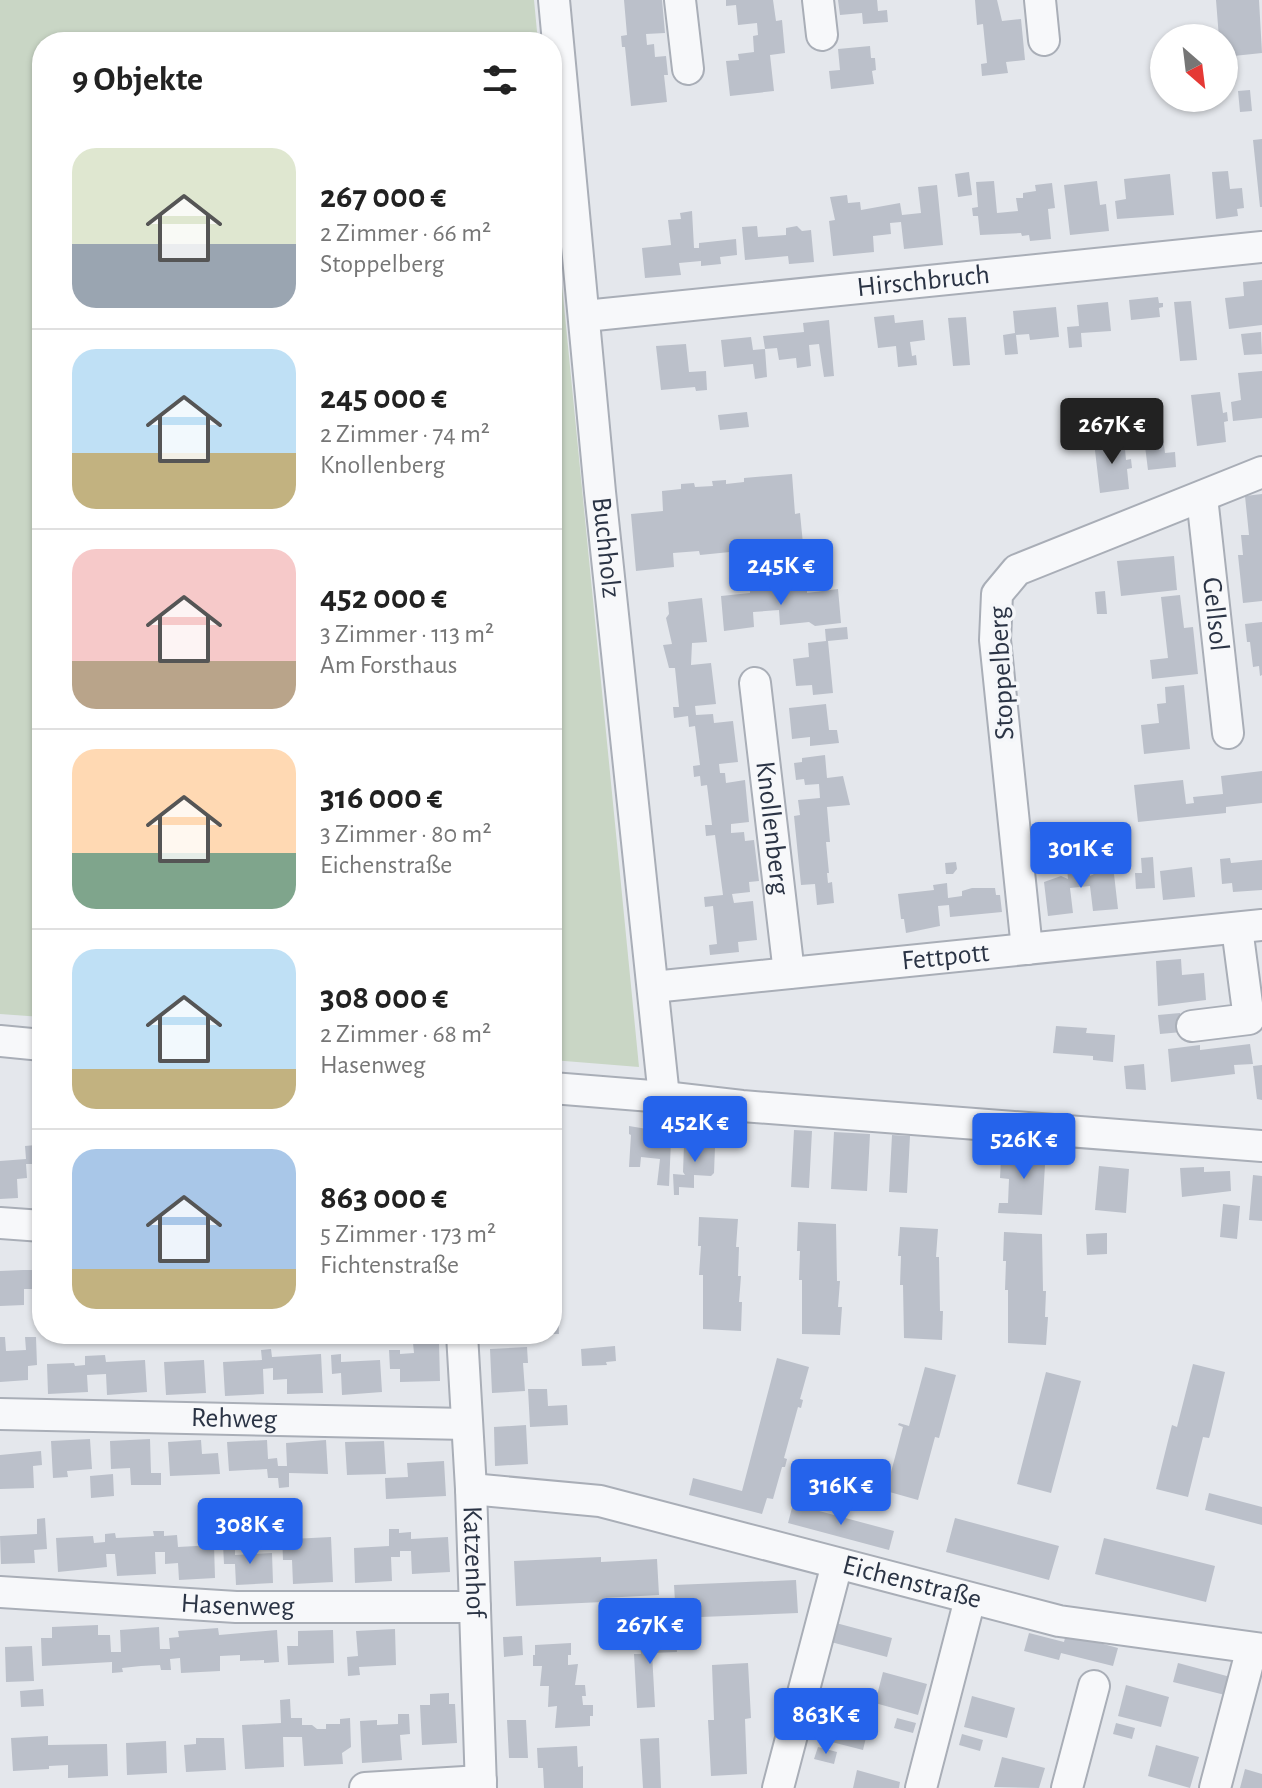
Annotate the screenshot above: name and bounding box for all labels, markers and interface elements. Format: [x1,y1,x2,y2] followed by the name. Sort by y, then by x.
[1150,24,1238,112] north arrow
[1150,24,1238,112] map controls
[478,58,522,102] icon: filters
[72,63,203,97] text: 9 Objekte
[136,180,232,276] icon: home
[320,180,446,214] text: 267 000 €
[320,220,491,246] text: 2 Zimmer · 66 m²
[320,251,444,277] text: Stoppelberg
[855,261,991,302] street label: Hirschbruch
[136,381,232,477] icon: home
[320,381,447,415] text: 245 000 €
[1047,398,1177,466] pin: 267K €
[1078,411,1146,437] text: 267K €
[320,421,490,447] text: 2 Zimmer · 74 m²
[320,452,445,478] text: Knollenberg
[587,496,625,599] street label: Buchholz
[716,539,846,607] pin: 245K €
[747,552,815,578] text: 245K €
[1197,576,1233,653] street label: Gellsol
[136,581,232,677] icon: home
[320,581,447,615] text: 452 000 €
[984,605,1019,741] street label: Stoppelberg
[320,621,494,647] text: 3 Zimmer · 113 m²
[320,652,457,678] text: Am Forsthaus
[750,760,794,897] street label: Knollenberg
[136,781,232,877] icon: home
[320,781,443,815] text: 316 000 €
[320,821,492,847] text: 3 Zimmer · 80 m²
[1016,822,1146,890] pin: 301K €
[1048,835,1114,861] text: 301K €
[320,852,452,878] text: Eichenstraße
[900,939,991,976] street label: Fettpott
[136,981,232,1077] icon: home
[320,981,448,1015] text: 308 000 €
[320,1021,491,1047] text: 2 Zimmer · 68 m²
[320,1052,425,1078] text: Hasenweg
[630,1096,760,1164] pin: 452K €
[661,1109,729,1135] text: 452K €
[959,1113,1089,1181] pin: 526K €
[990,1126,1058,1152] text: 526K €
[136,1181,232,1277] icon: home
[320,1181,447,1215] text: 863 000 €
[320,1221,496,1247] text: 5 Zimmer · 173 m²
[320,1252,459,1278] text: Fichtenstraße
[191,1404,278,1434] street label: Rehweg
[776,1459,906,1527] pin: 316K €
[809,1472,873,1498] text: 316K €
[185,1498,315,1566] pin: 308K €
[458,1505,489,1620] street label: Katzenhof
[216,1511,284,1537] text: 308K €
[840,1551,984,1614] street label: Eichenstraße
[180,1590,295,1621] street label: Hasenweg
[585,1598,715,1666] pin: 267K €
[616,1611,684,1637] text: 267K €
[761,1688,891,1756] pin: 863K €
[792,1701,860,1727] text: 863K €

